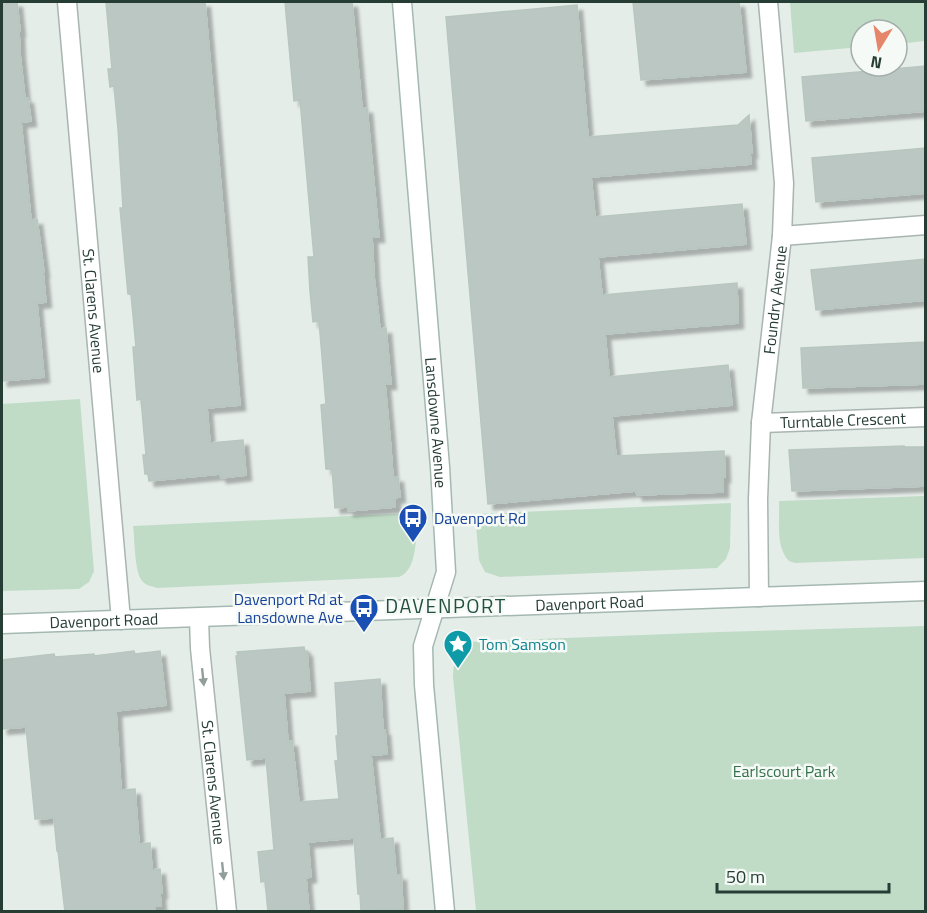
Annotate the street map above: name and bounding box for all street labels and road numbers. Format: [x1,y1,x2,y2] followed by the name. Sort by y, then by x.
[757,244,793,355] street label: Foundry Avenue
[77,248,111,374] street label: St. Clarens Avenue
[419,356,453,489] street label: Lansdowne Avenue
[780,406,907,434] street label: Turntable Crescent
[535,589,644,617] street label: Davenport Road
[49,606,159,634] street label: Davenport Road
[195,719,232,846] street label: St. Clarens Avenue

